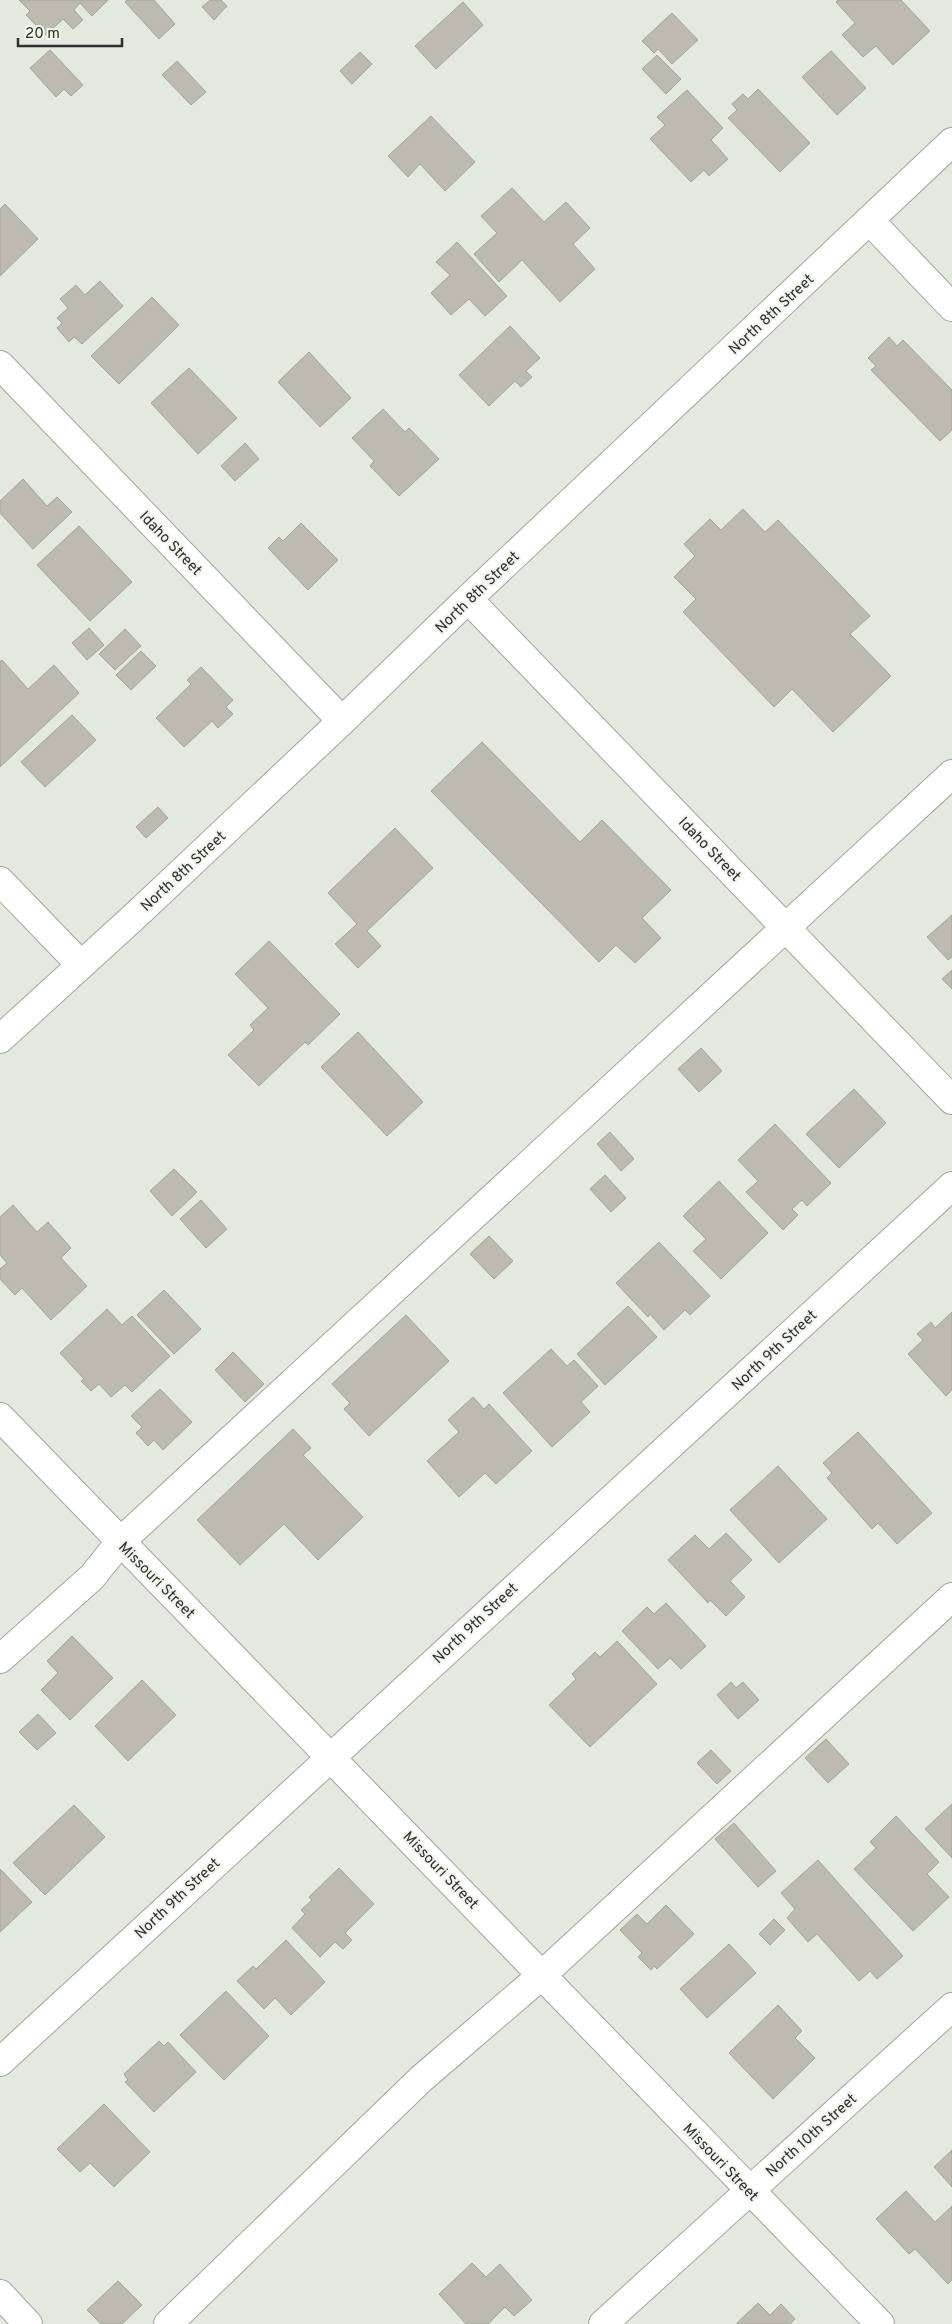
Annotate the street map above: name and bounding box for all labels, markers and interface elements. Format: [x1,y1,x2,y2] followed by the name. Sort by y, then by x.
[18,15,121,47] scale bar
[25,25,60,44] text: 20 m
[725,271,819,360] street label: North 8th Street
[134,508,205,580] street label: Idaho Street
[432,548,524,638] street label: North 8th Street
[673,814,744,886] street label: Idaho Street
[137,828,231,917] street label: North 8th Street
[728,1307,822,1396] street label: North 9th Street
[113,1539,198,1624] street label: Missouri Street
[429,1580,523,1669] street label: North 9th Street
[398,1828,482,1914] street label: Missouri Street
[131,1855,225,1944] street label: North 9th Street
[762,2090,862,2182] street label: North 10th Street
[678,2120,762,2206] street label: Missouri Street

